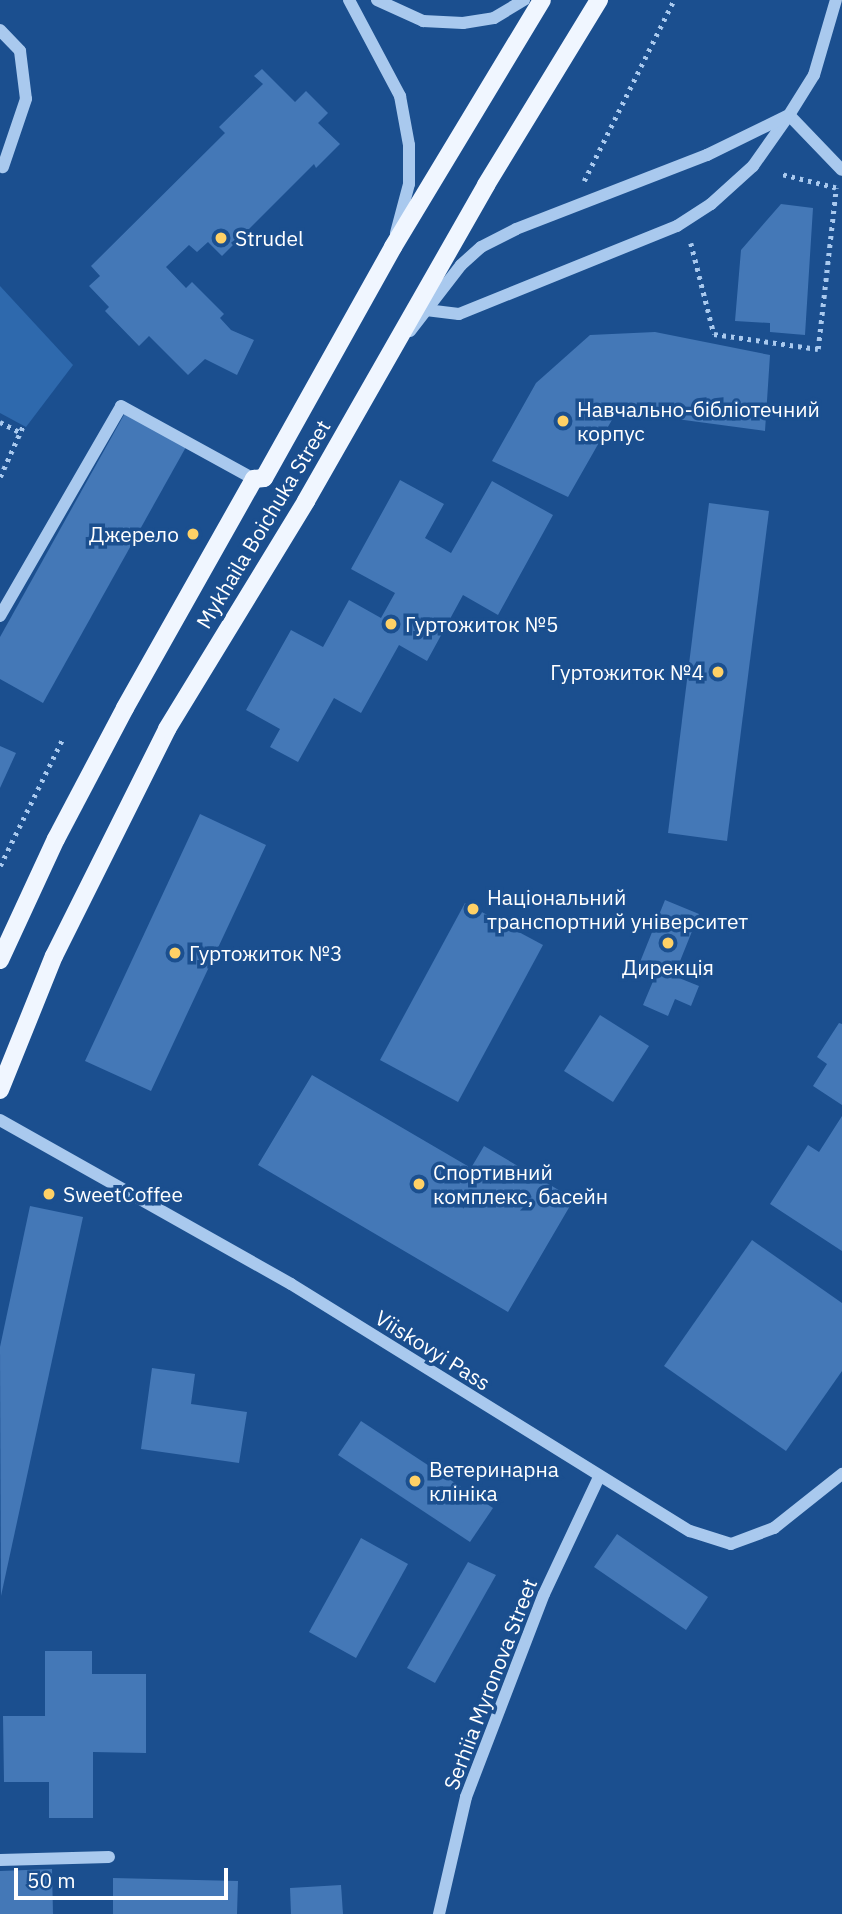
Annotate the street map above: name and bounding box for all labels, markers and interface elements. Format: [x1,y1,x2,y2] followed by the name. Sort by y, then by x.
[235,225,304,251] place label: Strudel
[213,230,229,246] marker: Strudel
[577,396,820,446] place label: Навчально-бібліотечний корпус
[555,413,571,429] marker: Навчально-бібліотечний корпус
[191,415,335,633] street label: Mykhaila Boichuka Street
[89,521,179,547] place label: Джерело
[185,526,201,542] marker: Джерело
[405,611,559,637] place label: Гуртожиток №5
[383,616,399,632] marker: Гуртожиток №5
[550,659,704,685] place label: Гуртожиток №4
[710,664,726,680] marker: Гуртожиток №4
[487,884,748,934] place label: Національний транспортний університет
[465,901,481,917] marker: Національний транспортний університет
[660,935,676,951] marker: Дирекція
[189,940,343,966] place label: Гуртожиток №3
[167,945,183,961] marker: Гуртожиток №3
[622,954,714,980] place label: Дирекція
[433,1159,608,1209] place label: Спортивний комплекс, басейн
[411,1176,427,1192] marker: Спортивний комплекс, басейн
[63,1181,183,1207] place label: SweetCoffee
[41,1186,57,1202] marker: SweetCoffee
[371,1305,495,1395] street label: Viiskovyi Pass
[429,1456,559,1506] place label: Ветеринарна клініка
[407,1473,423,1489] marker: Ветеринарна клініка
[438,1575,542,1793] street label: Serhiia Myronova Street
[18,1854,231,1898] scale bar
[27,1866,76,1894] text: 50 m

